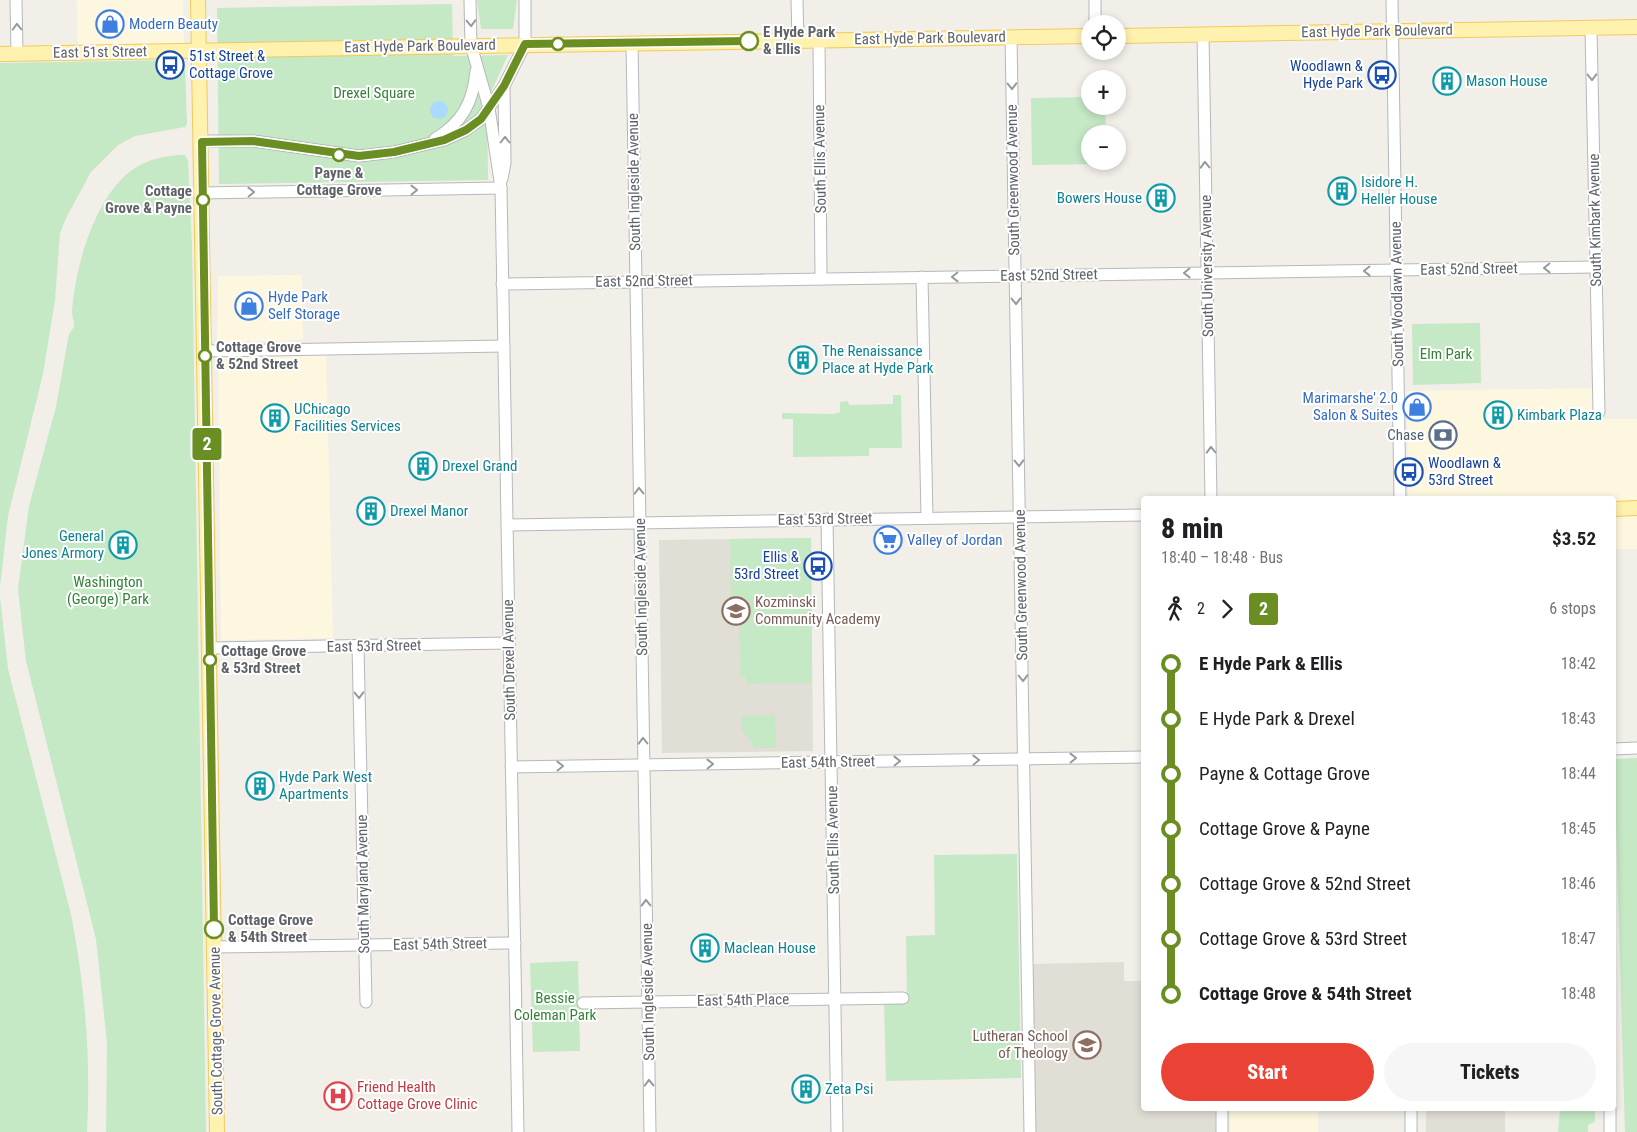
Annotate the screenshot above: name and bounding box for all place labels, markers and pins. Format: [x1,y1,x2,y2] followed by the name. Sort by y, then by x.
[95,9,125,39] shop icon: Modern Beauty
[129,15,218,33] place label: Modern Beauty
[763,23,836,58] place label: E Hyde Park & Ellis
[739,31,759,51] marker: E Hyde Park & Ellis
[551,37,565,51] unlabelled marker
[189,47,273,82] place label: 51st Street & Cottage Grove
[155,50,185,80] bus stop icon: 51st Street & Cottage Grove
[1290,57,1364,92] place label: Woodlawn & Hyde Park
[1367,60,1397,90] bus stop icon: Woodlawn & Hyde Park
[1432,66,1462,96] building icon: Mason House
[1466,72,1548,90] place label: Mason House
[332,148,346,162] marker: Payne & Cottage Grove
[296,164,382,199] place label: Payne & Cottage Grove
[1361,173,1437,208] place label: Isidore H. Heller House
[1327,176,1357,206] building icon: Isidore H. Heller House
[105,182,192,217] place label: Cottage Grove & Payne
[1146,183,1176,213] building icon: Bowers House
[1057,189,1142,207] place label: Bowers House
[196,193,210,207] marker: Cottage Grove & Payne
[268,288,340,323] place label: Hyde Park Self Storage
[234,291,264,321] shop icon: Hyde Park Self Storage
[216,338,301,373] place label: Cottage Grove & 52nd Street
[822,342,934,377] place label: The Renaissance Place at Hyde Park
[788,345,818,375] building icon: The Renaissance Place at Hyde Park
[198,349,212,363] marker: Cottage Grove & 52nd Street
[1303,389,1398,424] place label: Marimarshe' 2.0 Salon & Suites
[1402,392,1432,422] shop icon: Marimarshe' 2.0 Salon & Suites
[294,400,401,435] place label: UChicago Facilities Services
[1483,400,1513,430] building icon: Kimbark Plaza
[260,403,290,433] building icon: UChicago Facilities Services
[1517,406,1602,424] place label: Kimbark Plaza
[1428,420,1458,450] bank icon: Chase
[1387,426,1424,444] place label: Chase
[408,451,438,481] building icon: Drexel Grand
[1428,454,1502,489] place label: Woodlawn & 53rd Street
[442,457,517,475] place label: Drexel Grand
[1394,457,1424,487] bus stop icon: Woodlawn & 53rd Street
[356,496,386,526] building icon: Drexel Manor
[390,502,469,520] place label: Drexel Manor
[873,525,903,555] supermarket icon: Valley of Jordan
[22,527,104,562] place label: General Jones Armory
[108,530,138,560] building icon: General Jones Armory
[907,531,1003,549] place label: Valley of Jordan
[734,548,800,583] place label: Ellis & 53rd Street
[803,551,833,581] bus stop icon: Ellis & 53rd Street
[755,593,881,628] place label: Kozminski Community Academy
[721,596,751,626] school or university icon: Kozminski Community Academy
[221,642,306,677] place label: Cottage Grove & 53rd Street
[203,653,217,667] marker: Cottage Grove & 53rd Street
[279,768,372,803] place label: Hyde Park West Apartments
[245,771,275,801] building icon: Hyde Park West Apartments
[228,911,313,946] place label: Cottage Grove & 54th Street
[204,919,224,939] marker: Cottage Grove & 54th Street
[690,933,720,963] building icon: Maclean House
[724,939,816,957] place label: Maclean House
[973,1027,1068,1062] place label: Lutheran School of Theology
[1072,1030,1102,1060] school or university icon: Lutheran School of Theology
[791,1074,821,1104] building icon: Zeta Psi
[357,1078,478,1113] place label: Friend Health Cottage Grove Clinic
[825,1080,873,1098] place label: Zeta Psi
[323,1081,353,1111] hospital icon: Friend Health Cottage Grove Clinic

